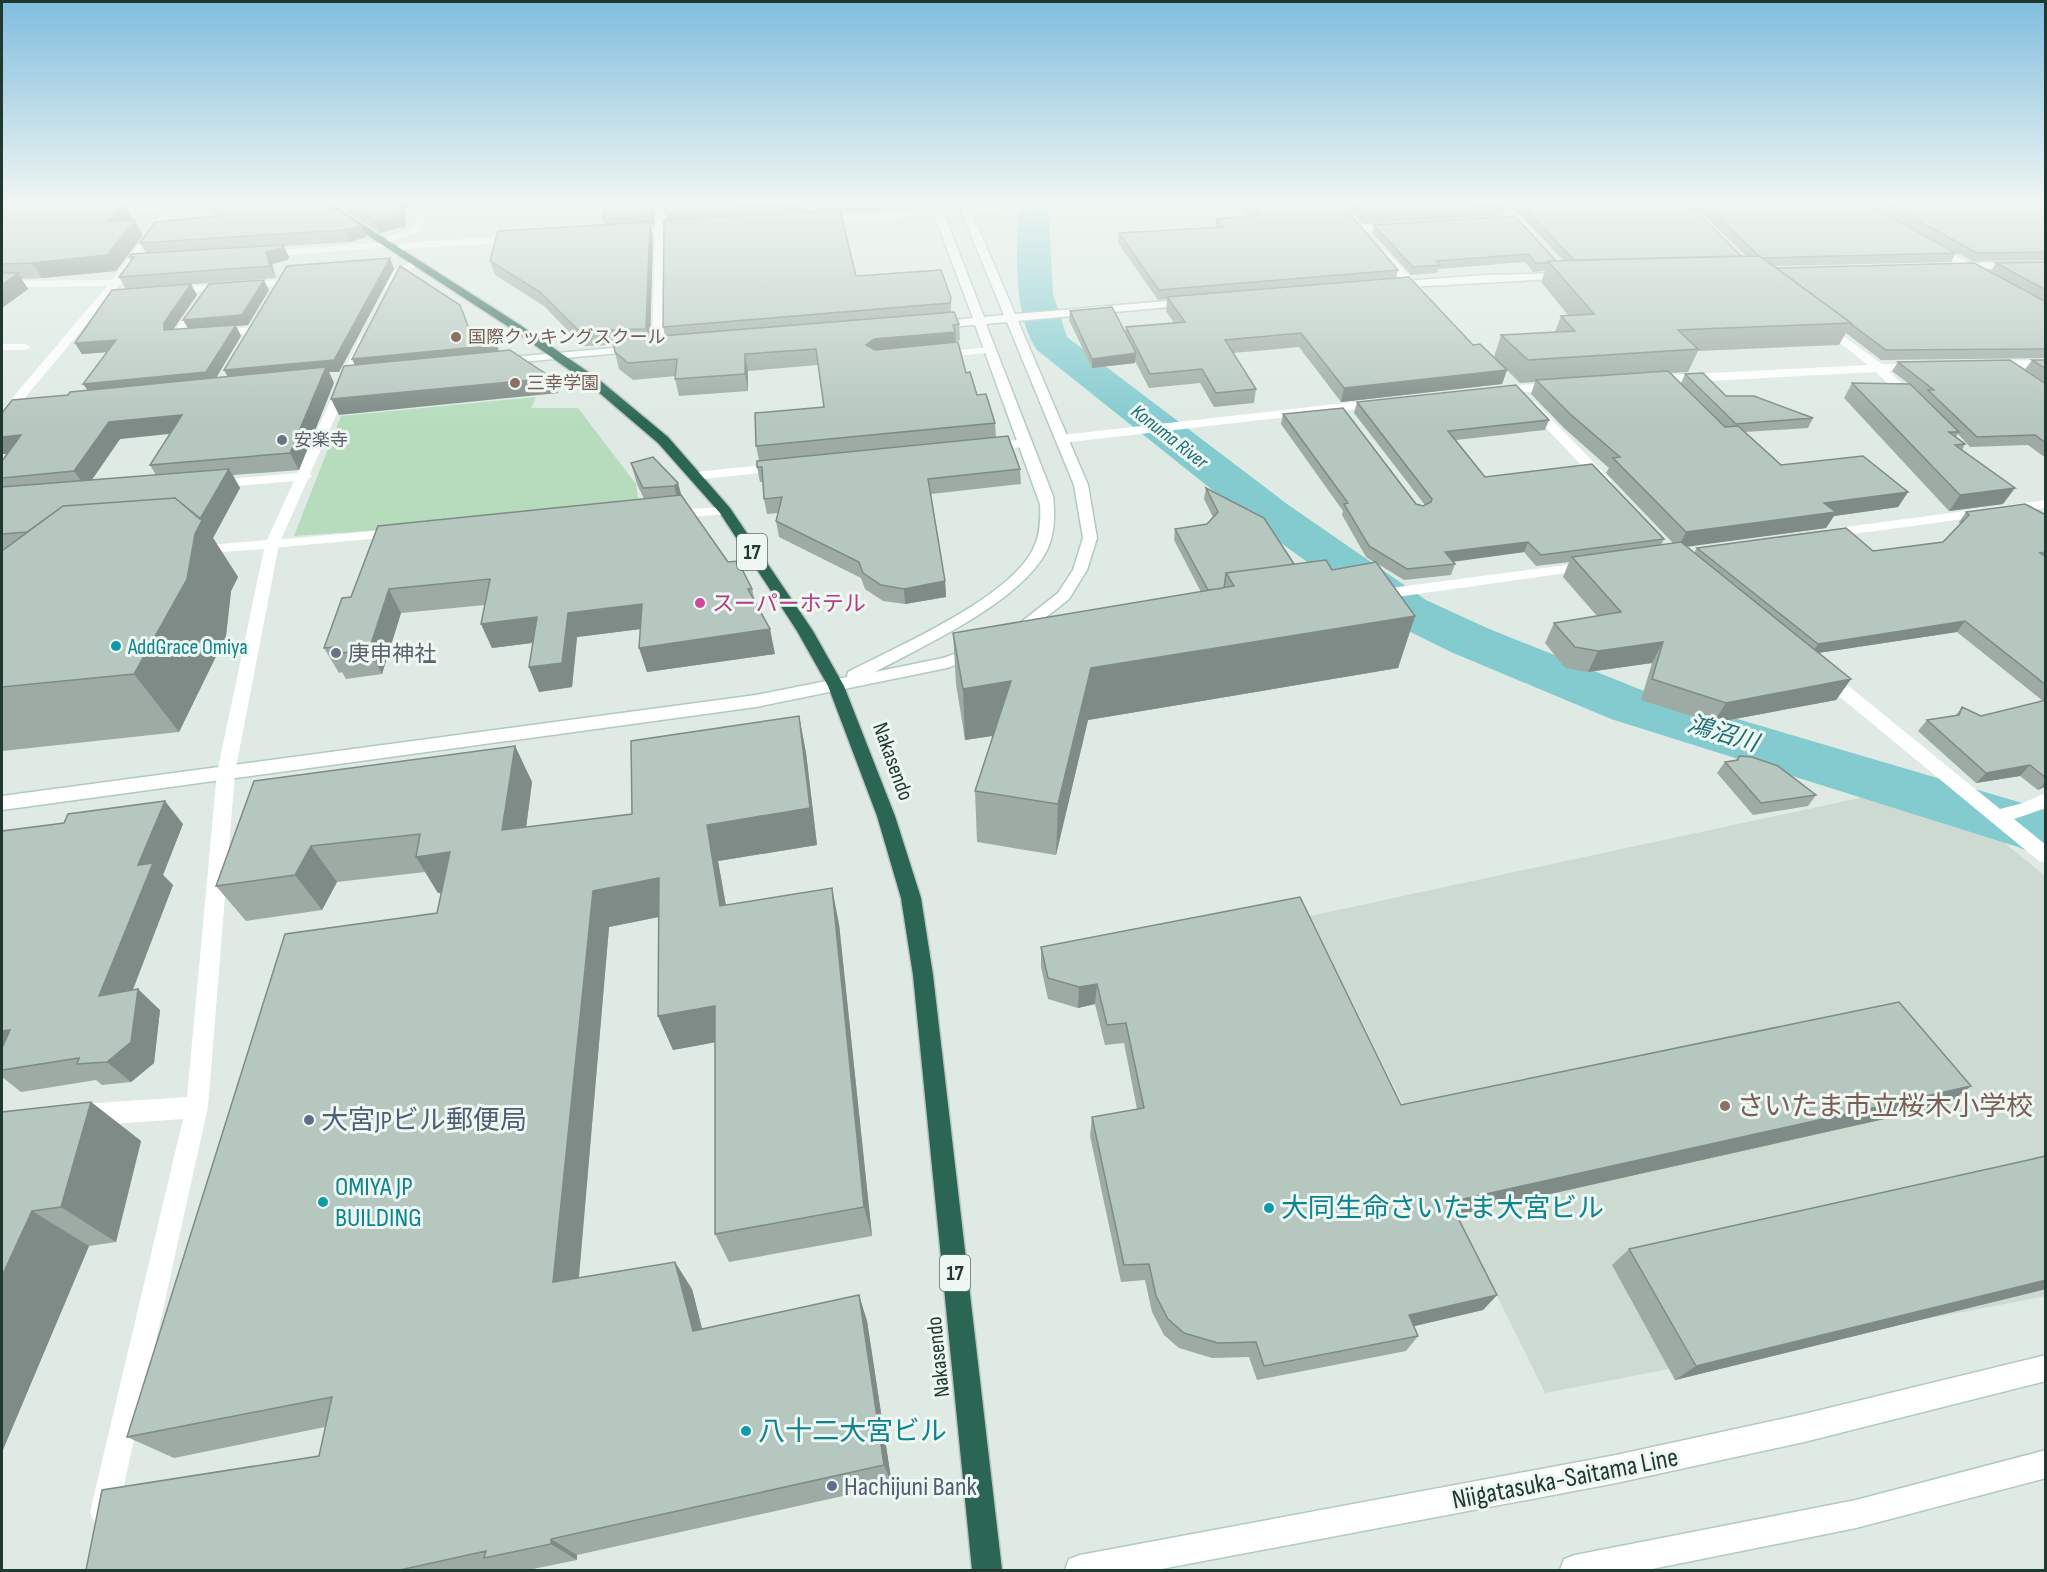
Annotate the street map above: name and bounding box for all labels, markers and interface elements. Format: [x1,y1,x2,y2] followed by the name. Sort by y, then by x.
[468,327,665,348] place label: 国際クッキングスクール
[449,330,463,344] marker: 国際クッキングスクール
[527,373,599,394] place label: 三幸学園
[508,376,522,390] marker: 三幸学園
[1126,399,1214,475] water label: Konuma River
[294,430,348,451] place label: 安楽寺
[275,433,289,447] marker: 安楽寺
[737,534,767,570] road number: 17
[712,591,866,618] place label: スーパーホテル
[693,596,707,610] marker: スーパーホテル
[127,634,248,661] place label: AddGrace Omiya
[109,639,123,653] marker: AddGrace Omiya
[348,641,436,668] place label: 庚申神社
[329,646,343,660] marker: 庚申神社
[1684,709,1764,759] water label: 鴻沼川
[866,719,919,804] street label: Nakasendo
[1737,1091,2033,1123] place label: さいたま市立桜木小学校
[1718,1099,1732,1113] marker: さいたま市立桜木小学校
[321,1105,527,1137] place label: 大宮JPビル郵便局
[302,1113,316,1127] marker: 大宮JPビル郵便局
[335,1171,422,1234] place label: OMIYA JP BUILDING
[1281,1193,1604,1225] place label: 大同生命さいたま大宮ビル
[316,1195,330,1209] marker: OMIYA JP BUILDING
[1262,1201,1276,1215] marker: 大同生命さいたま大宮ビル
[940,1255,970,1291] road number: 17
[921,1315,956,1399] street label: Nakasendo
[758,1416,947,1448] place label: 八十二大宮ビル
[739,1424,753,1438] marker: 八十二大宮ビル
[1450,1441,1681,1517] street label: Niigatasuka-Saitama Line
[844,1471,978,1503] place label: Hachijuni Bank
[825,1479,839,1493] marker: Hachijuni Bank

